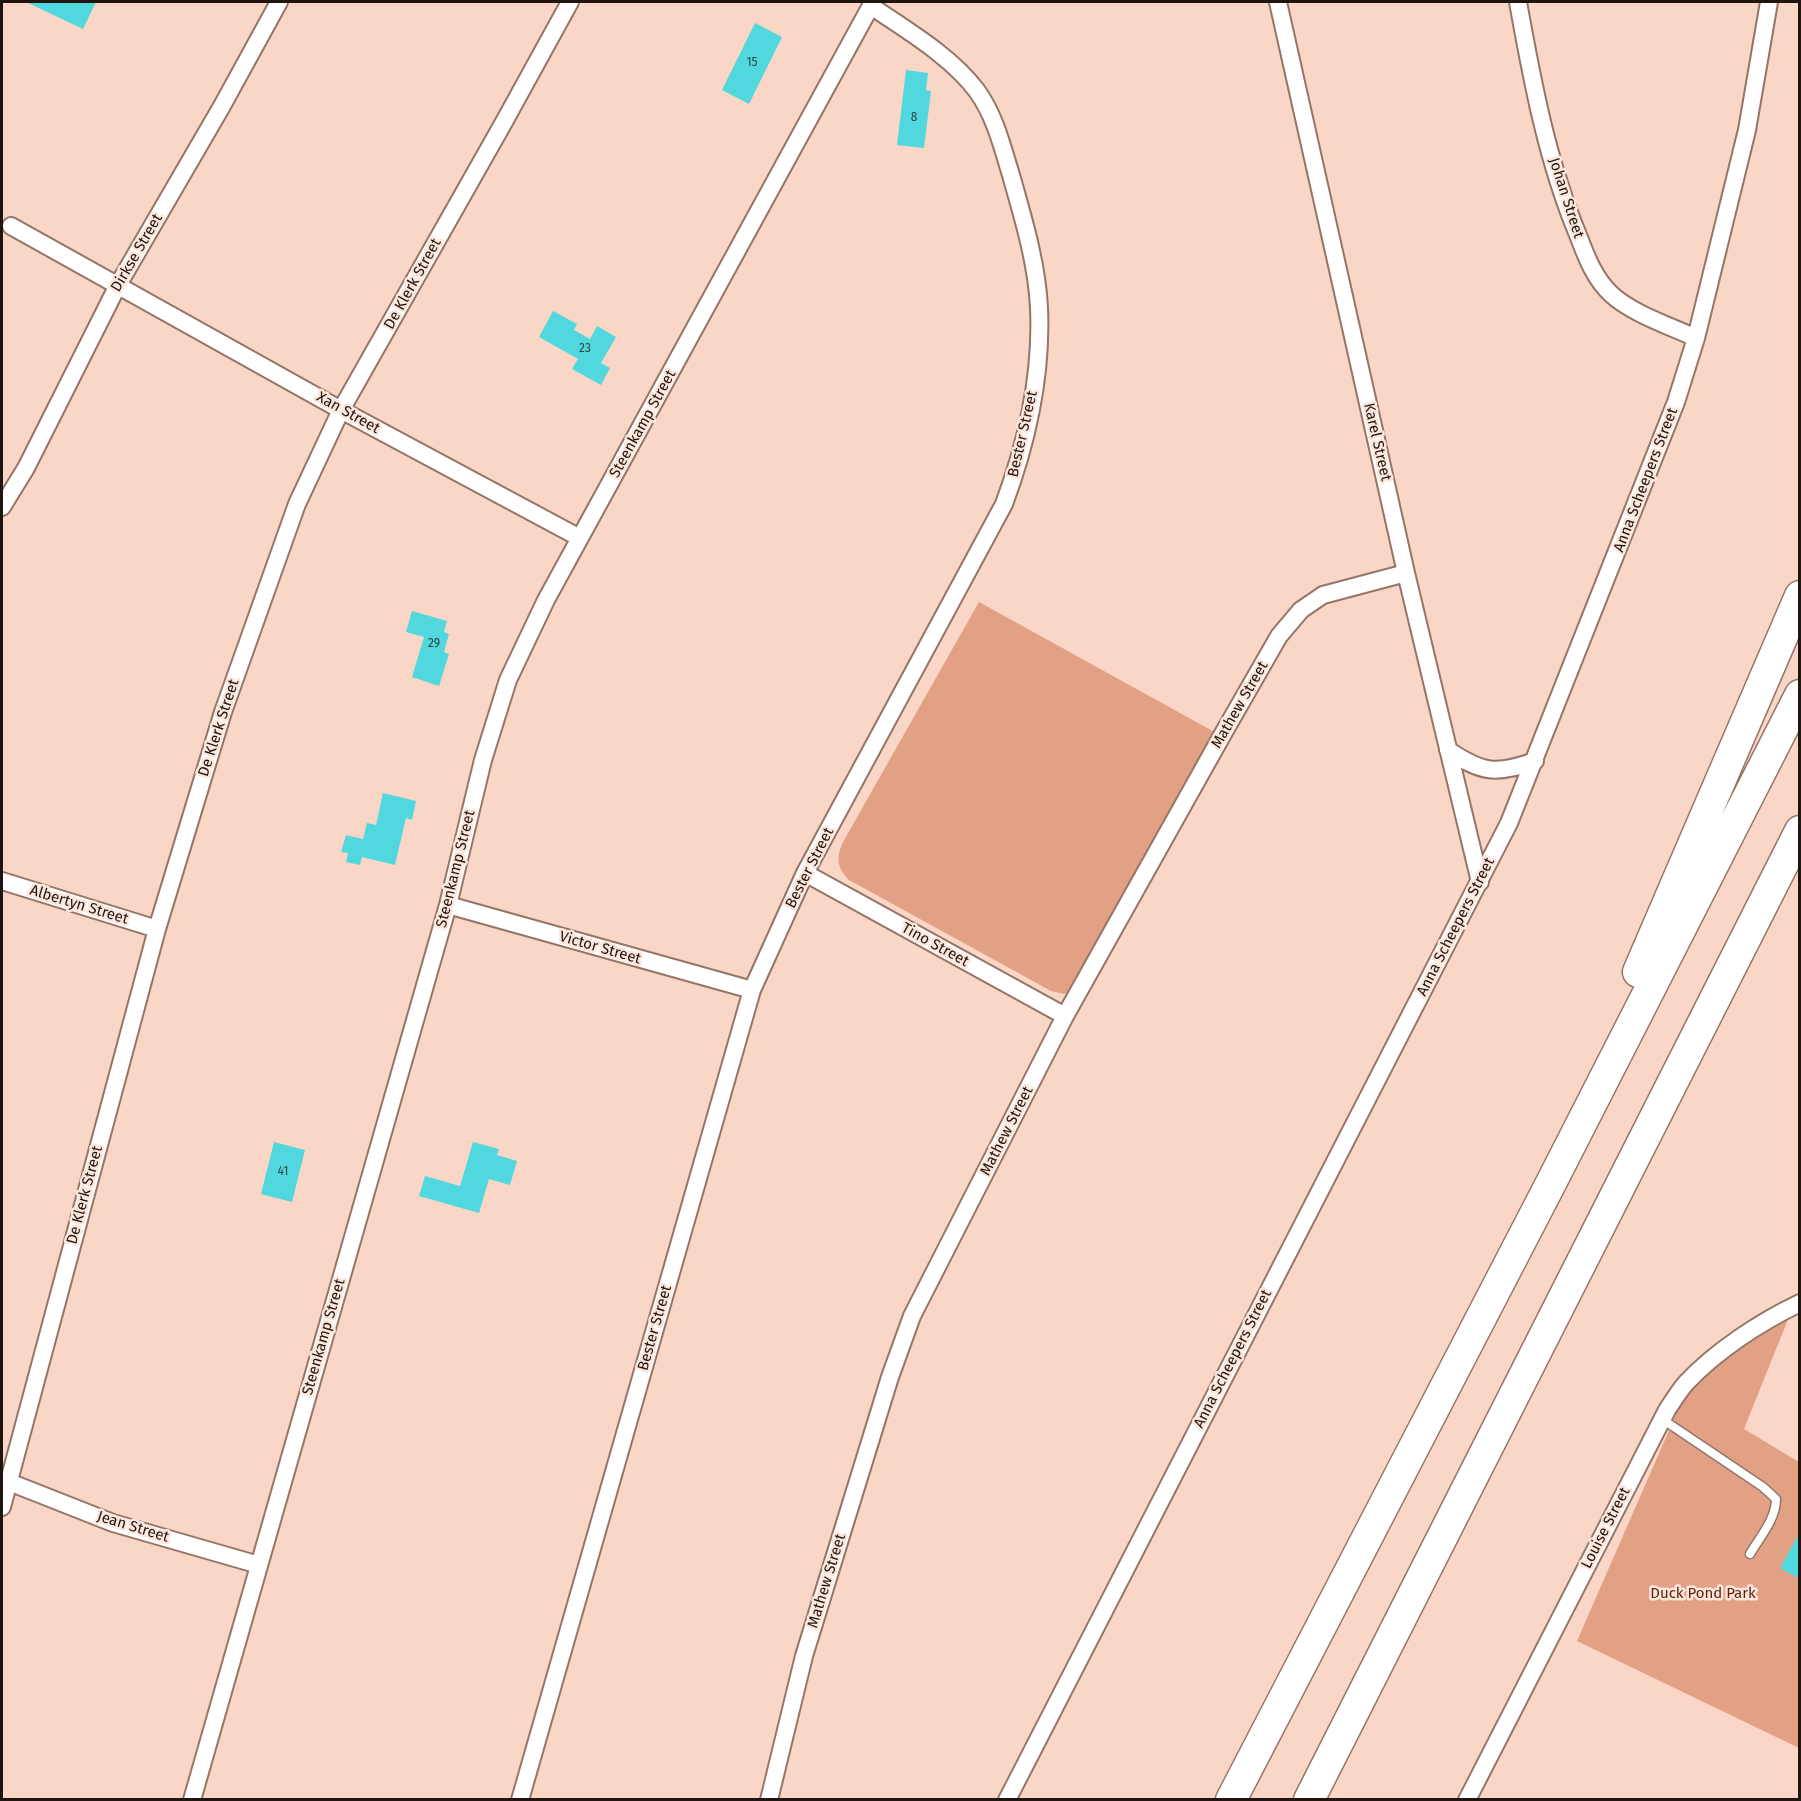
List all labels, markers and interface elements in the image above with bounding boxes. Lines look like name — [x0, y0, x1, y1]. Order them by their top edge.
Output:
house number: 15 — [746, 56, 758, 70]
house number: 8 — [911, 111, 917, 125]
street label: Johan Street — [1545, 155, 1587, 241]
street label: Dirkse Street — [107, 211, 167, 295]
street label: De Klerk Street — [381, 235, 445, 333]
house number: 23 — [579, 342, 591, 356]
street label: Steenkamp Street — [606, 367, 680, 481]
street label: Xan Street — [313, 388, 383, 438]
street label: Bester Street — [1004, 389, 1042, 479]
street label: Karel Street — [1359, 401, 1395, 483]
street label: Anna Scheepers Street — [1610, 405, 1682, 555]
house number: 29 — [428, 637, 440, 651]
street label: Mathew Street — [1208, 658, 1272, 752]
street label: De Klerk Street — [195, 677, 243, 779]
street label: Steenkamp Street — [433, 808, 479, 930]
street label: Bester Street — [782, 825, 838, 911]
street label: Anna Scheepers Street — [1413, 855, 1499, 999]
street label: Albertyn Street — [28, 881, 130, 929]
street label: Tino Street — [898, 919, 972, 971]
street label: Victor Street — [557, 928, 643, 968]
street label: Mathew Street — [977, 1083, 1037, 1179]
street label: De Klerk Street — [63, 1144, 107, 1246]
house number: 41 — [278, 1165, 288, 1179]
street label: Steenkamp Street — [299, 1277, 349, 1397]
street label: Bester Street — [634, 1283, 676, 1373]
street label: Anna Scheepers Street — [1190, 1287, 1276, 1431]
street label: Louise Street — [1578, 1484, 1634, 1572]
street label: Jean Street — [95, 1508, 171, 1546]
street label: Mathew Street — [804, 1532, 850, 1630]
park label: Duck Pond Park — [1650, 1585, 1756, 1603]

